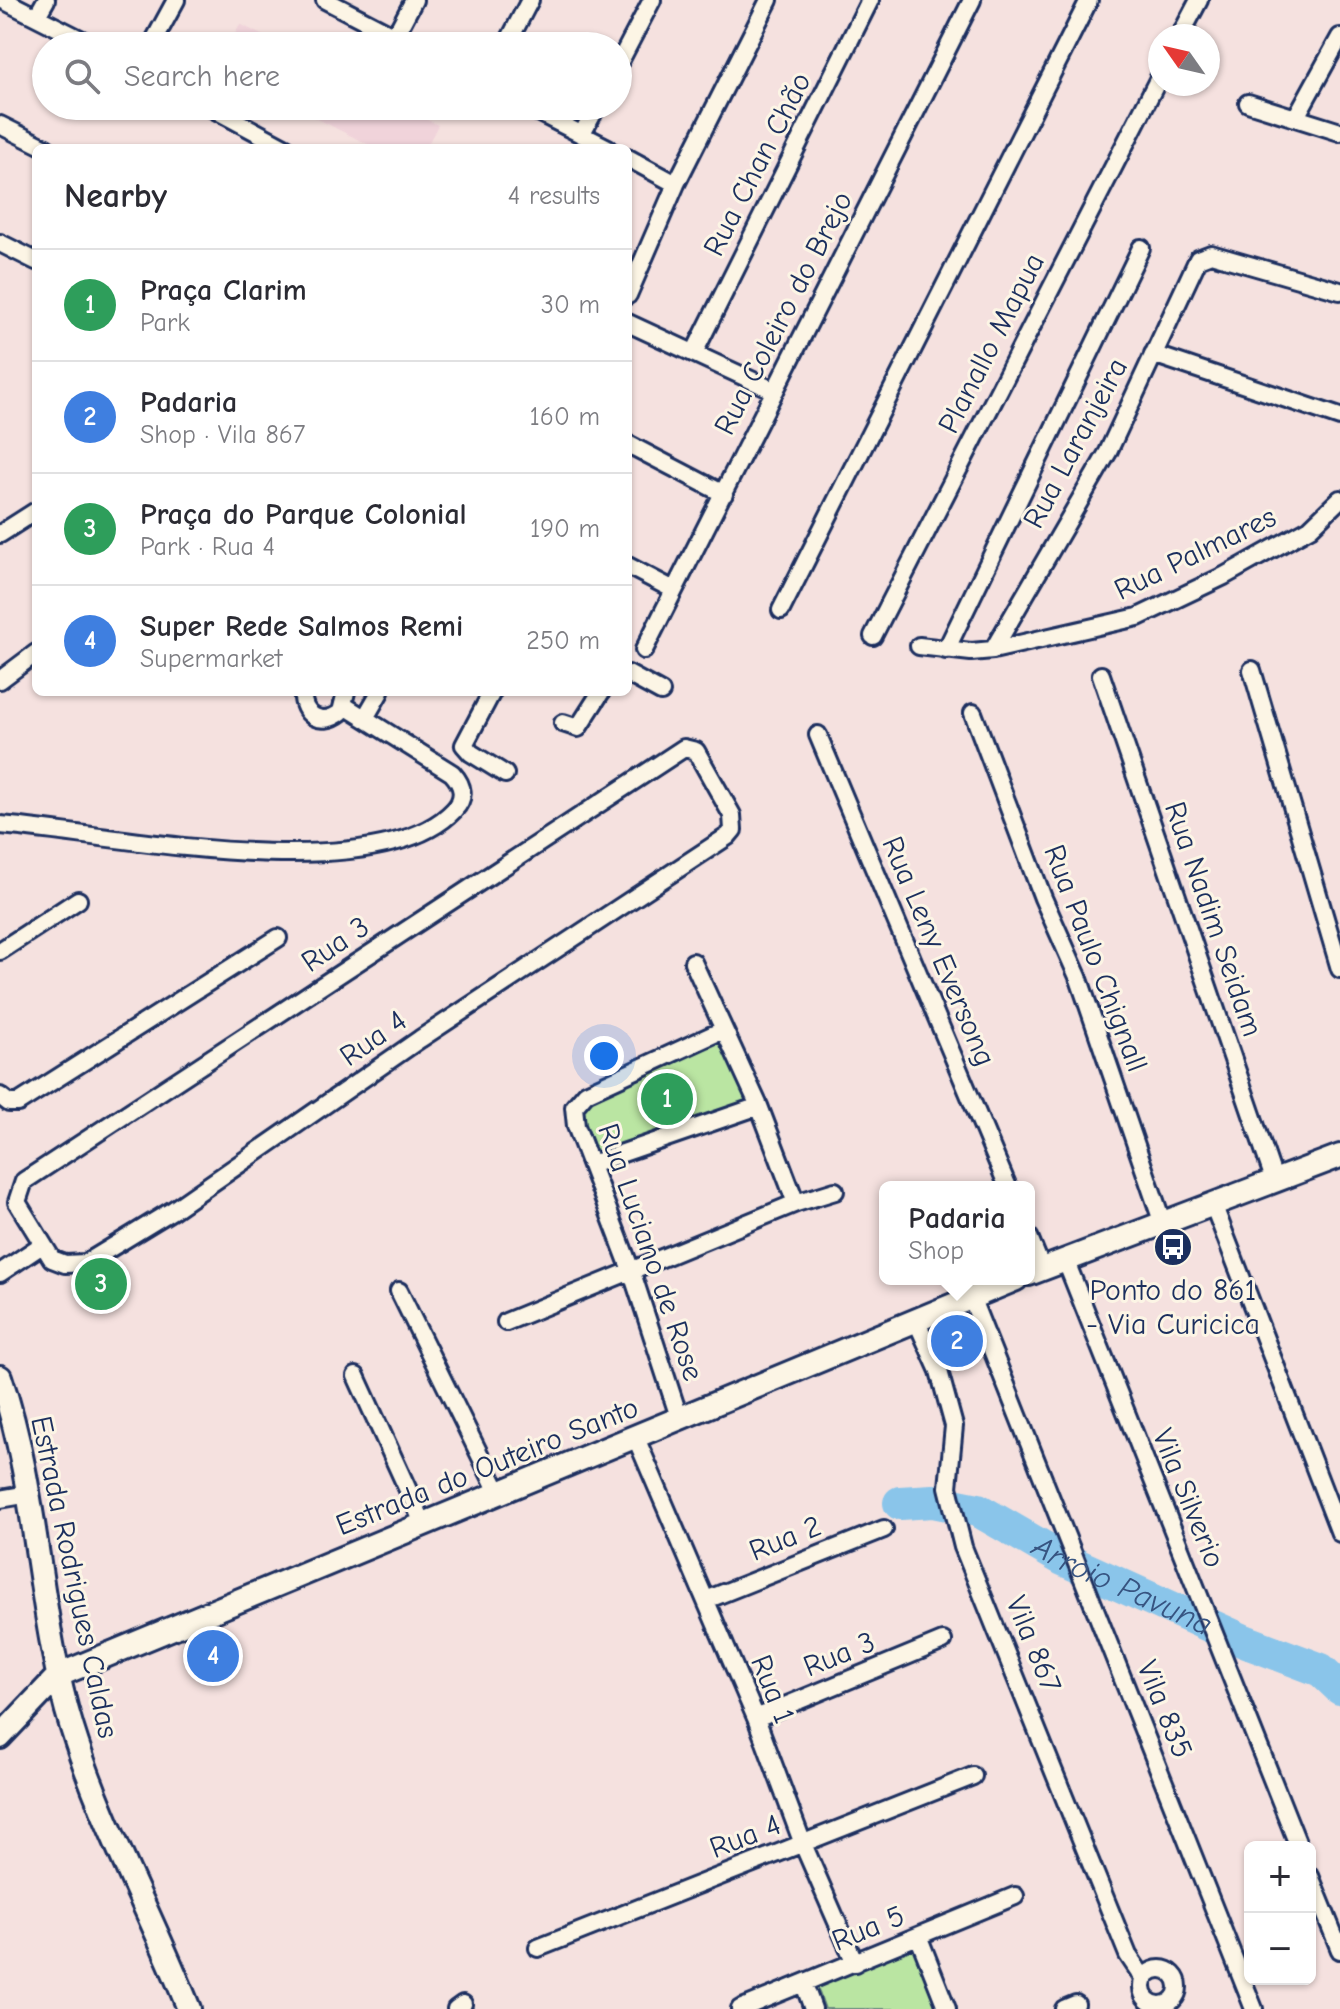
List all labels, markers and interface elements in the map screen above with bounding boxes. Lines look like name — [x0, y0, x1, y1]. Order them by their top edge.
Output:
north arrow — [1148, 24, 1220, 96]
search box — [32, 32, 632, 120]
icon: search — [60, 54, 104, 98]
text: Search here — [124, 59, 280, 94]
street label: Rua Chan Chão — [696, 67, 819, 262]
text: Nearby — [64, 176, 167, 216]
text: 4 results — [508, 181, 600, 211]
street label: Rua Coleiro do Brejo — [707, 186, 860, 441]
street label: Planallo Mapua — [931, 247, 1052, 439]
text: Praça Clarim — [140, 273, 307, 308]
text: 1 — [85, 290, 95, 320]
text: 30 m — [541, 290, 600, 320]
text: Park — [140, 308, 190, 338]
street label: Rua Laranjeira — [1016, 352, 1135, 534]
text: Padaria — [140, 385, 237, 420]
text: 2 — [84, 402, 96, 432]
text: 160 m — [530, 402, 600, 432]
text: Shop · Vila 867 — [140, 420, 305, 450]
text: Praça do Parque Colonial — [140, 497, 467, 532]
street label: Rua Palmares — [1109, 499, 1282, 608]
text: 3 — [84, 514, 96, 544]
text: 190 m — [530, 514, 600, 544]
text: Park · Rua 4 — [140, 532, 275, 562]
text: Super Rede Salmos Remi — [140, 609, 463, 644]
text: 4 — [84, 626, 96, 656]
text: 250 m — [526, 626, 600, 656]
text: Supermarket — [140, 644, 283, 674]
street label: Rua Nadim Seidam — [1157, 797, 1270, 1041]
street label: Rua Leny Eversong — [874, 831, 1003, 1071]
street label: Rua Paulo Chignall — [1036, 840, 1155, 1076]
street label: Rua 3 — [295, 909, 376, 980]
street label: Rua 4 — [333, 1003, 413, 1074]
your location — [584, 1036, 624, 1076]
pin: 1 — [641, 1069, 693, 1129]
street label: Rua Luciano de Rose — [590, 1119, 711, 1385]
popup — [879, 1181, 1035, 1285]
text: Padaria — [908, 1201, 1006, 1236]
bus stop icon: Ponto do 861 - Via Curicica — [1152, 1226, 1194, 1268]
text: Shop — [908, 1236, 964, 1266]
pin: 3 — [75, 1254, 127, 1314]
place label: Ponto do 861 - Via Curicica — [1086, 1273, 1260, 1342]
pin: 2 — [931, 1311, 983, 1371]
street label: Estrada do Outeiro Santo — [331, 1390, 643, 1543]
street label: Estrada Rodrigues Caldas — [23, 1413, 126, 1741]
street label: Vila Silverio — [1145, 1424, 1232, 1573]
street label: Rua 2 — [744, 1508, 826, 1569]
water label: Arroio Pavuna — [1025, 1527, 1218, 1643]
street label: Vila 867 — [998, 1591, 1069, 1698]
street label: Rua 3 — [798, 1624, 880, 1685]
pin: 4 — [187, 1626, 239, 1686]
street label: Rua 1 — [743, 1650, 802, 1728]
street label: Vila 835 — [1129, 1655, 1200, 1763]
street label: Rua 4 — [705, 1807, 786, 1866]
map controls — [1244, 1841, 1316, 1985]
button: + — [1244, 1841, 1316, 1913]
street label: Rua 5 — [827, 1898, 910, 1959]
button: − — [1244, 1913, 1316, 1985]

